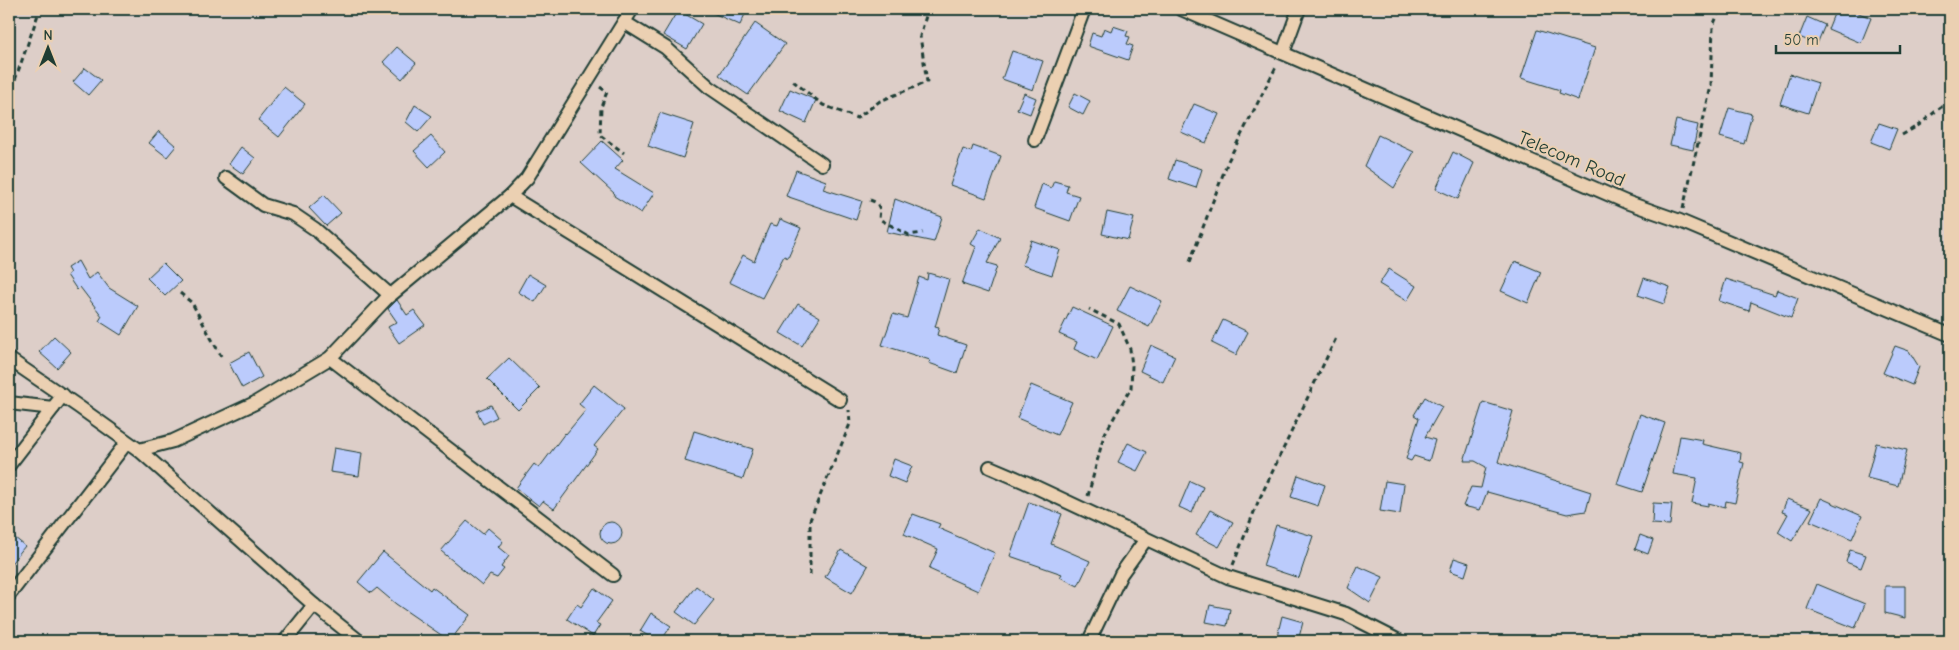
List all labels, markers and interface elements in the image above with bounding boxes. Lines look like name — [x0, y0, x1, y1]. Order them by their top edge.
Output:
north arrow — [22, 22, 72, 72]
scale bar — [1776, 22, 1900, 54]
text: N — [43, 27, 53, 44]
text: 50 m — [1784, 31, 1819, 49]
street label: Telecom Road — [1515, 127, 1628, 191]

